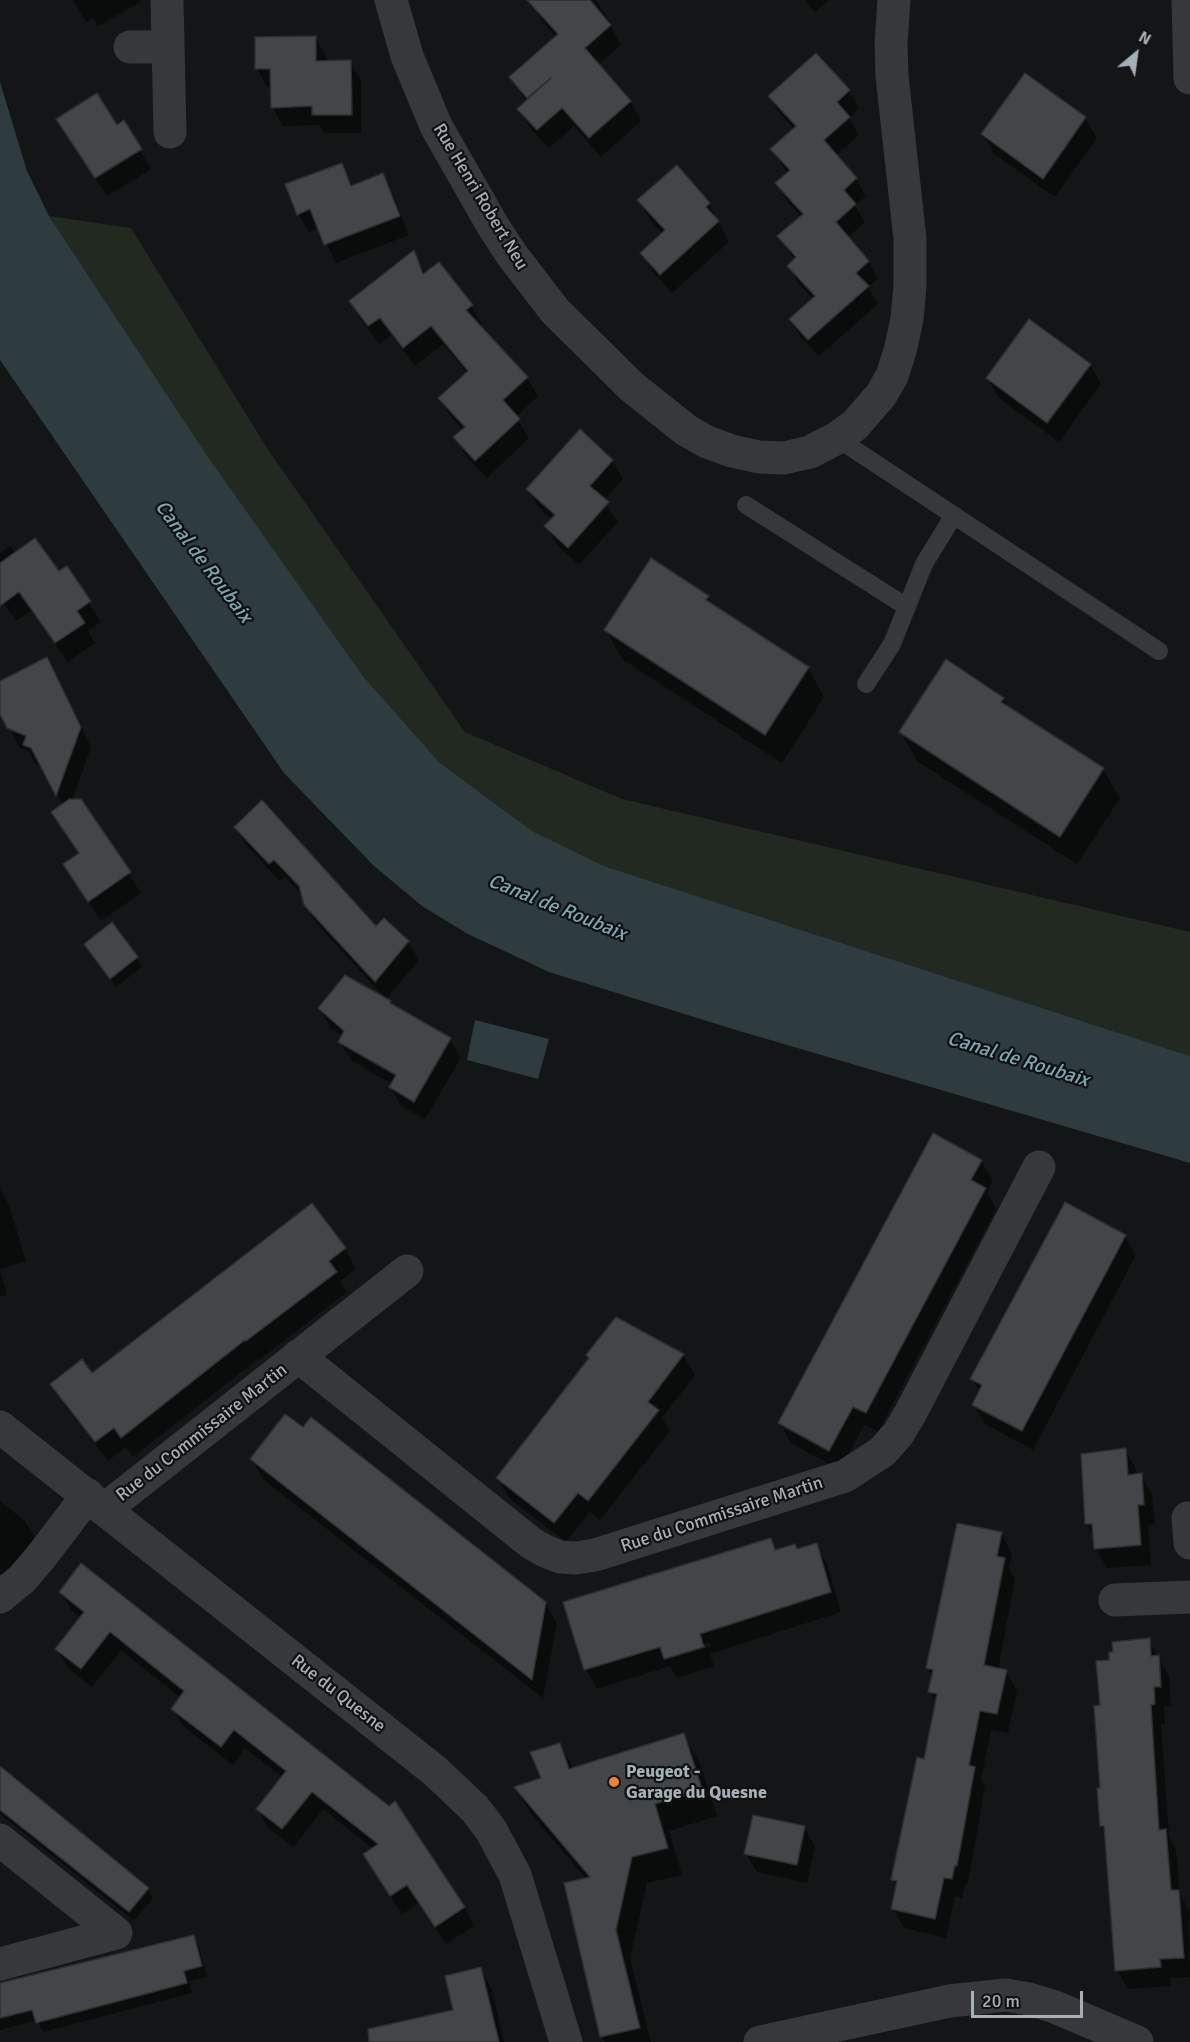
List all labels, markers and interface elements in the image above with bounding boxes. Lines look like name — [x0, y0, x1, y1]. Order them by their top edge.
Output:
north arrow — [1106, 24, 1166, 84]
text: N — [1135, 27, 1154, 50]
street label: Rue Henri Robert Neu — [428, 120, 532, 274]
water label: Canal de Roubaix — [149, 496, 257, 628]
water label: Canal de Roubaix — [484, 869, 630, 947]
water label: Canal de Roubaix — [944, 1027, 1092, 1093]
street label: Rue du Commissaire Martin — [112, 1360, 292, 1506]
street label: Rue du Commissaire Martin — [618, 1472, 826, 1558]
street label: Rue du Quesne — [287, 1650, 389, 1738]
place label: Peugeot - Garage du Quesne — [626, 1761, 767, 1804]
marker: Peugeot - Garage du Quesne — [607, 1775, 621, 1789]
scale bar — [974, 1979, 1086, 2017]
text: 20 m — [982, 1990, 1020, 2012]

